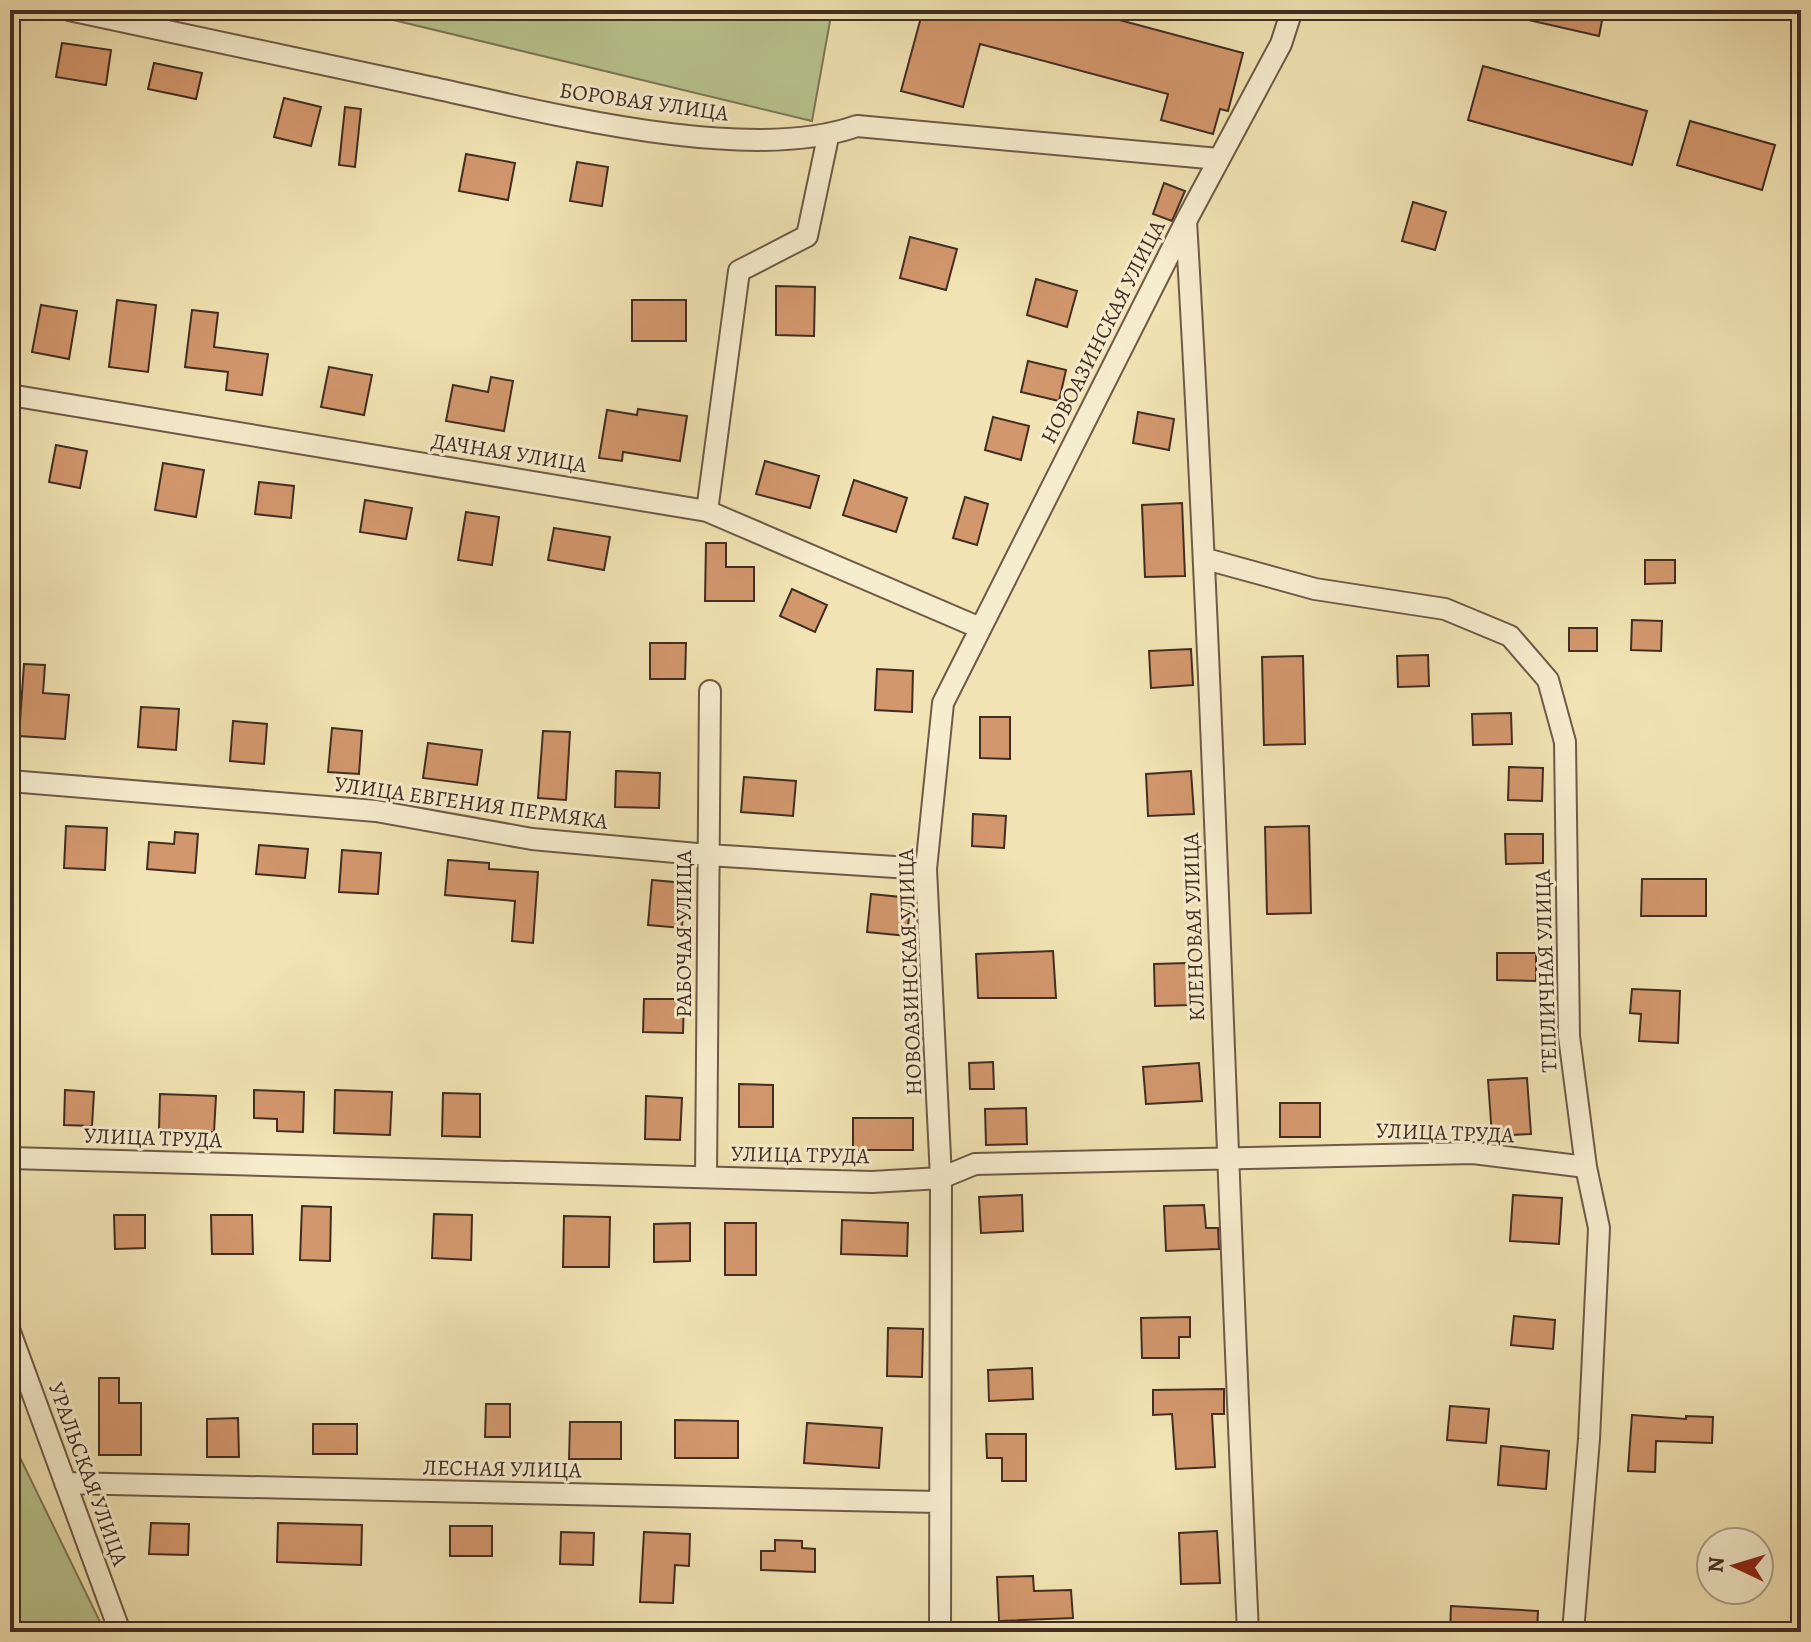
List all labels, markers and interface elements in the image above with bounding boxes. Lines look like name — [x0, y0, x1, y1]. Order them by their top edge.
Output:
street label: БОРОВАЯ УЛИЦА — [557, 75, 732, 129]
street label: НОВОАЗИНСКАЯ УЛИЦА — [1034, 214, 1173, 449]
street label: ДАЧНАЯ УЛИЦА — [429, 426, 590, 480]
street label: УЛИЦА ЕВГЕНИЯ ПЕРМЯКА — [332, 769, 611, 837]
street label: КЛЕНОВАЯ УЛИЦА — [1176, 831, 1212, 1022]
street label: НОВОАЗИНСКАЯ УЛИЦА — [891, 847, 929, 1096]
street label: РАБОЧАЯ УЛИЦА — [669, 849, 699, 1018]
street label: ТЕПЛИЧНАЯ УЛИЦА — [1527, 868, 1565, 1073]
street label: УЛИЦА ТРУДА — [1375, 1116, 1516, 1150]
street label: УЛИЦА ТРУДА — [83, 1121, 224, 1155]
street label: УЛИЦА ТРУДА — [731, 1139, 871, 1171]
street label: УРАЛЬСКАЯ УЛИЦА — [41, 1378, 136, 1571]
street label: ЛЕСНАЯ УЛИЦА — [422, 1453, 583, 1485]
north arrow — [1695, 1526, 1775, 1606]
text: N — [1701, 1556, 1732, 1574]

